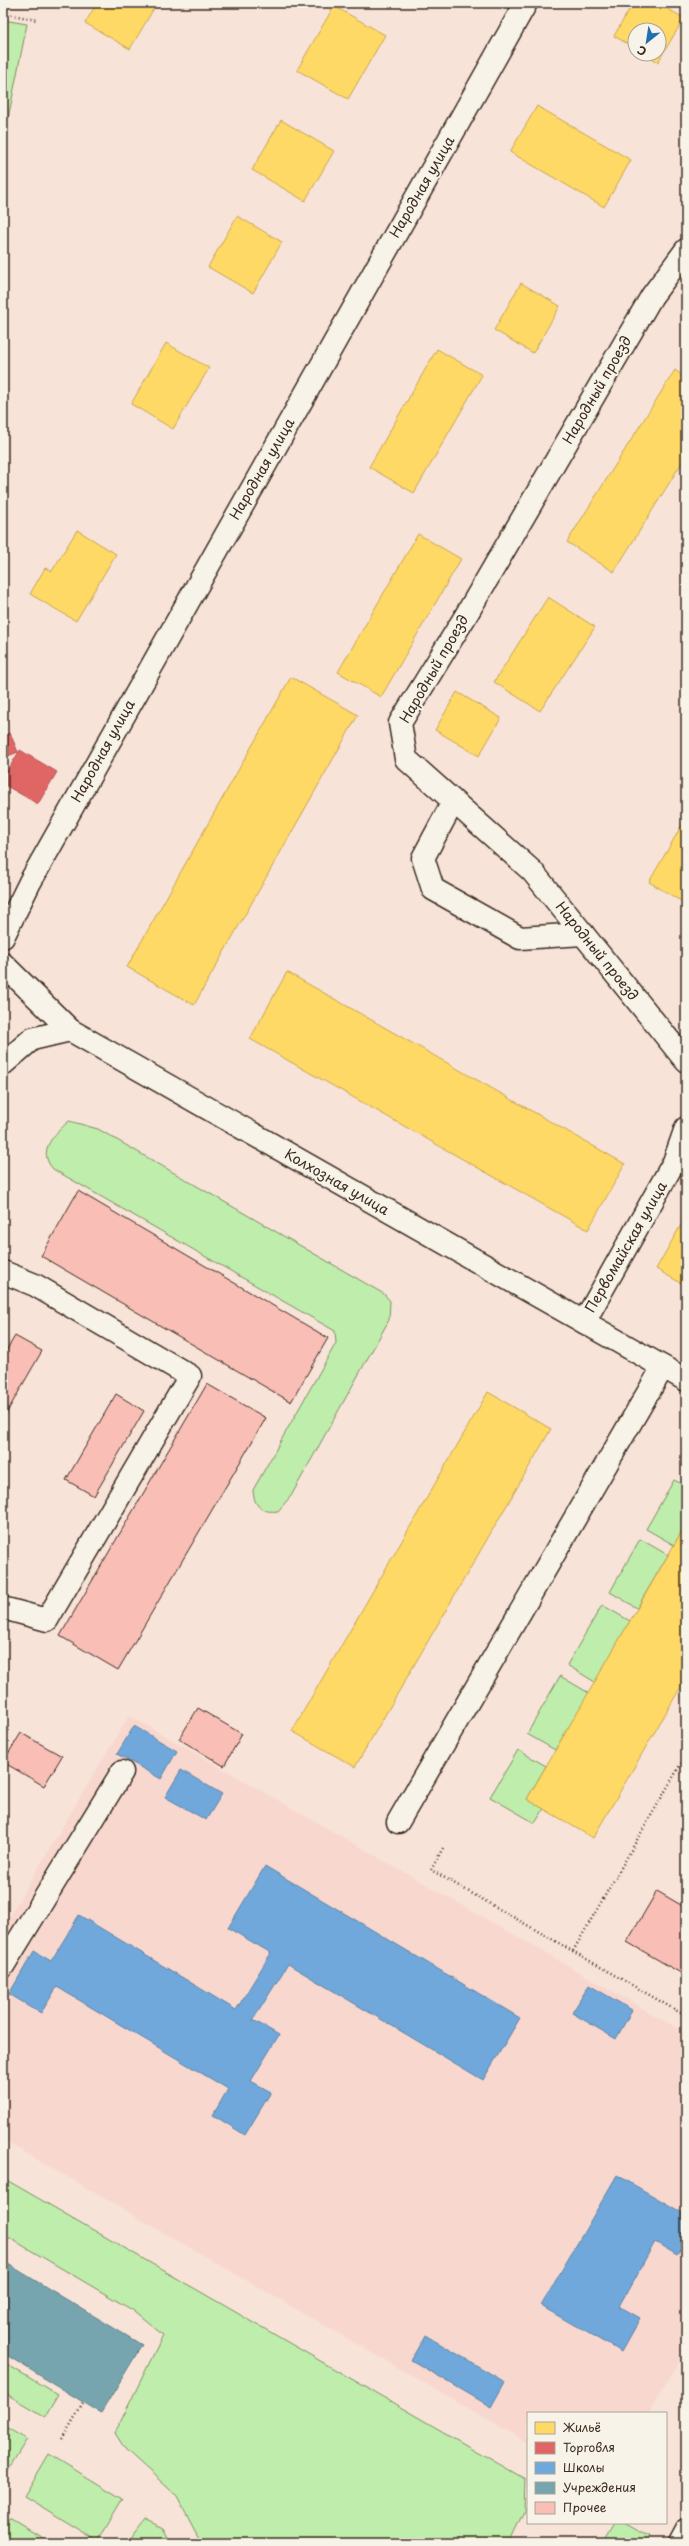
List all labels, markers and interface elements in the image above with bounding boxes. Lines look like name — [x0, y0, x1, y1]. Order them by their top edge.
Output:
north arrow — [627, 22, 667, 62]
text: С — [634, 42, 650, 61]
street label: Народная улица — [384, 132, 459, 242]
street label: Народный проезд — [557, 332, 636, 448]
street label: Народная улица — [224, 414, 299, 524]
street label: Народный проезд — [394, 611, 473, 727]
street label: Народная улица — [66, 695, 140, 806]
street label: Народный проезд — [551, 897, 644, 1005]
street label: Колхозная улица — [281, 1143, 394, 1220]
street label: Первомайская улица — [579, 1177, 672, 1316]
legend — [527, 2412, 667, 2524]
text: Жильё — [562, 2418, 601, 2436]
text: Торговля — [563, 2438, 615, 2456]
text: Школы — [563, 2458, 605, 2476]
text: Учреждения — [563, 2478, 636, 2496]
text: Прочее — [563, 2498, 607, 2516]

